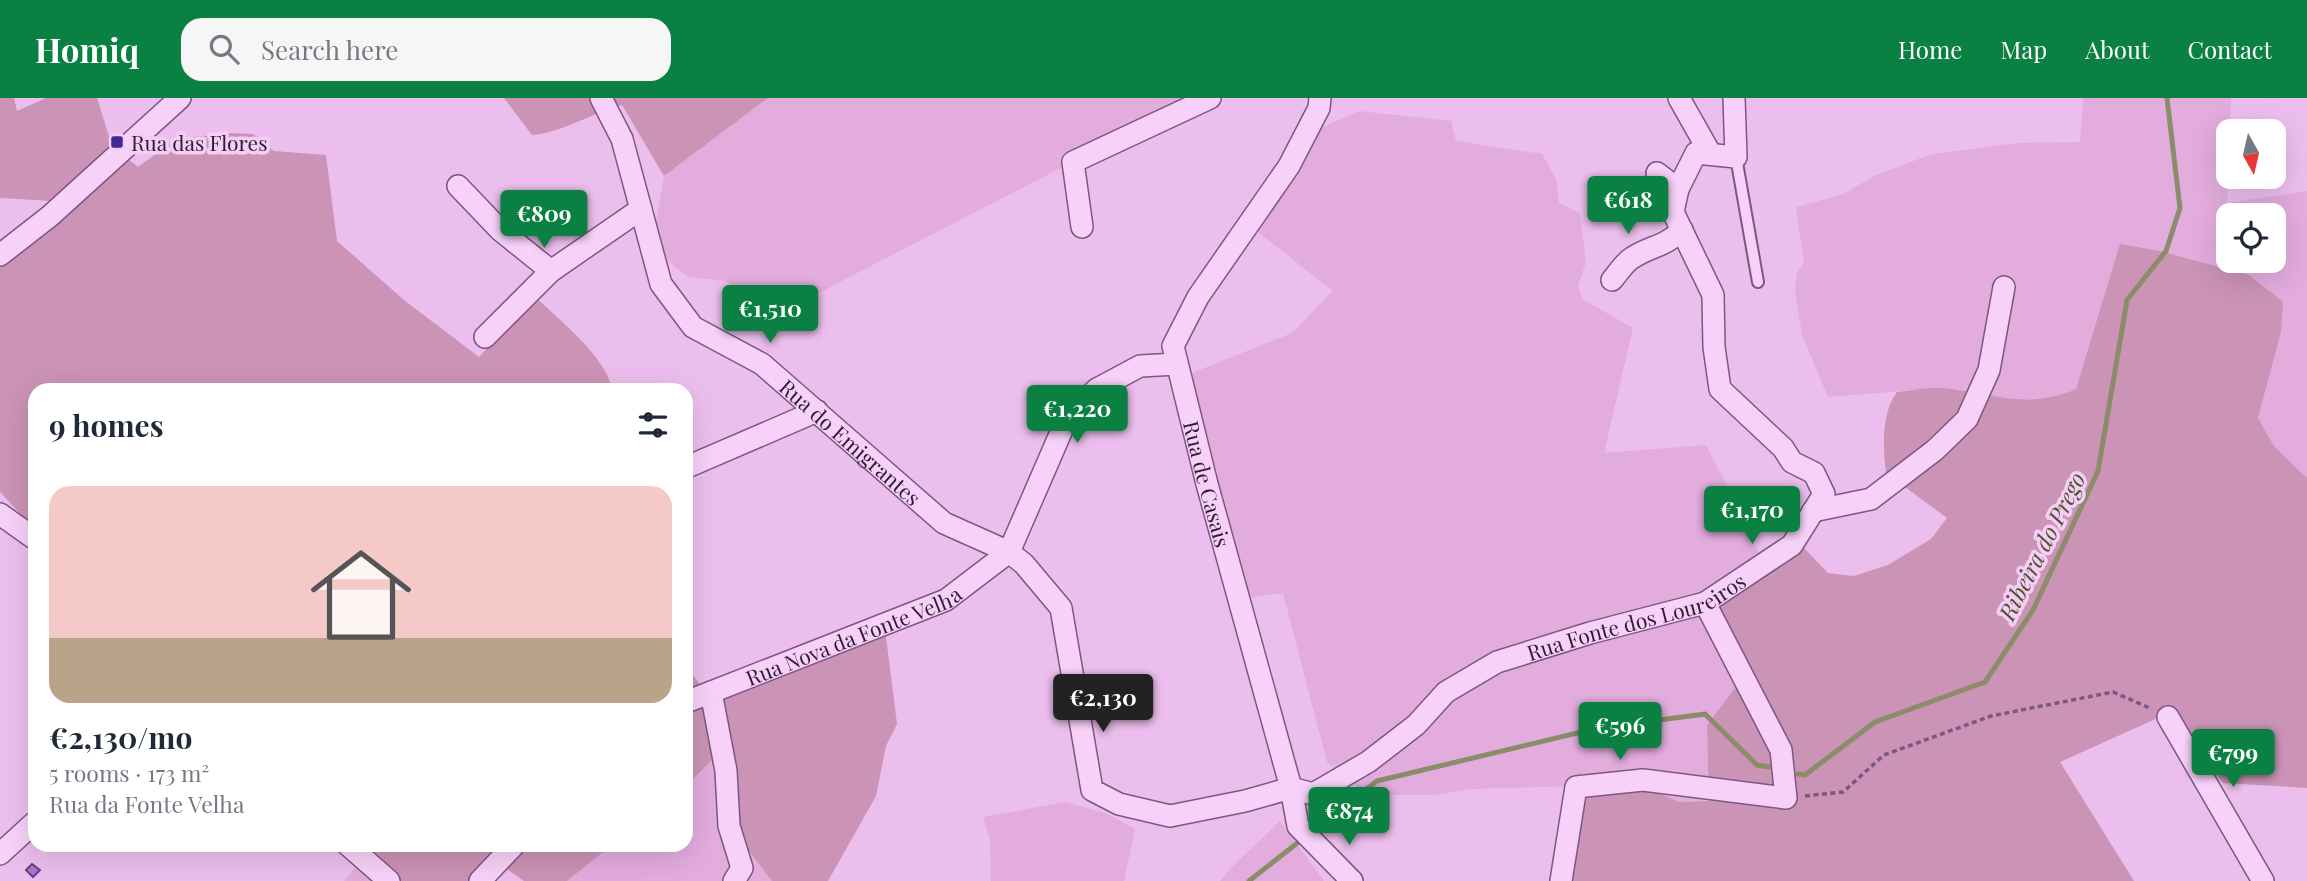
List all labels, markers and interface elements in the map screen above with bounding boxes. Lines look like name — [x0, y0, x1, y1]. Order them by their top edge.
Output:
search box — [181, 18, 671, 81]
text: Homiq — [35, 27, 139, 71]
icon: search — [205, 30, 243, 68]
text: Search here — [261, 32, 398, 67]
text: Home — [1898, 33, 1962, 65]
text: Map — [2000, 33, 2047, 65]
text: About — [2085, 33, 2149, 65]
text: Contact — [2187, 33, 2272, 65]
north arrow — [2216, 119, 2286, 189]
map controls — [2216, 119, 2286, 273]
place label: Rua das Flores — [131, 128, 268, 156]
marker: Rua das Flores — [109, 134, 125, 150]
pin: €618 — [1587, 176, 1669, 236]
text: €618 — [1603, 183, 1653, 214]
pin: €809 — [503, 190, 585, 250]
text: €809 — [516, 197, 572, 228]
button: locate — [2216, 203, 2286, 273]
pin: €1,510 — [713, 286, 827, 345]
text: €1,510 — [738, 292, 802, 323]
street label: Rua do Emigrantes — [774, 372, 927, 511]
pin: €1,220 — [1020, 386, 1134, 445]
text: €1,220 — [1043, 392, 1111, 423]
text: 9 homes — [49, 405, 164, 445]
icon: filters — [634, 406, 672, 444]
street label: Rua de Casais — [1178, 418, 1238, 550]
water label: Ribeira do Prego — [1990, 467, 2092, 626]
pin: €1,170 — [1695, 486, 1809, 546]
text: €1,170 — [1720, 493, 1784, 524]
icon: home — [298, 532, 424, 658]
street label: Rua Fonte dos Loureiros — [1523, 566, 1751, 666]
street label: Rua Nova da Fonte Velha — [741, 579, 967, 691]
pin: €2,130 — [1046, 674, 1160, 734]
text: €2,130 — [1069, 681, 1137, 712]
pin: €596 — [1579, 702, 1661, 762]
text: €596 — [1595, 709, 1645, 740]
text: €2,130/mo — [49, 717, 192, 757]
pin: €799 — [2192, 730, 2274, 789]
text: €799 — [2208, 736, 2258, 767]
text: 5 rooms · 173 m² — [49, 757, 209, 788]
text: Rua da Fonte Velha — [49, 788, 244, 819]
pin: €874 — [1308, 788, 1390, 847]
text: €874 — [1325, 794, 1374, 825]

